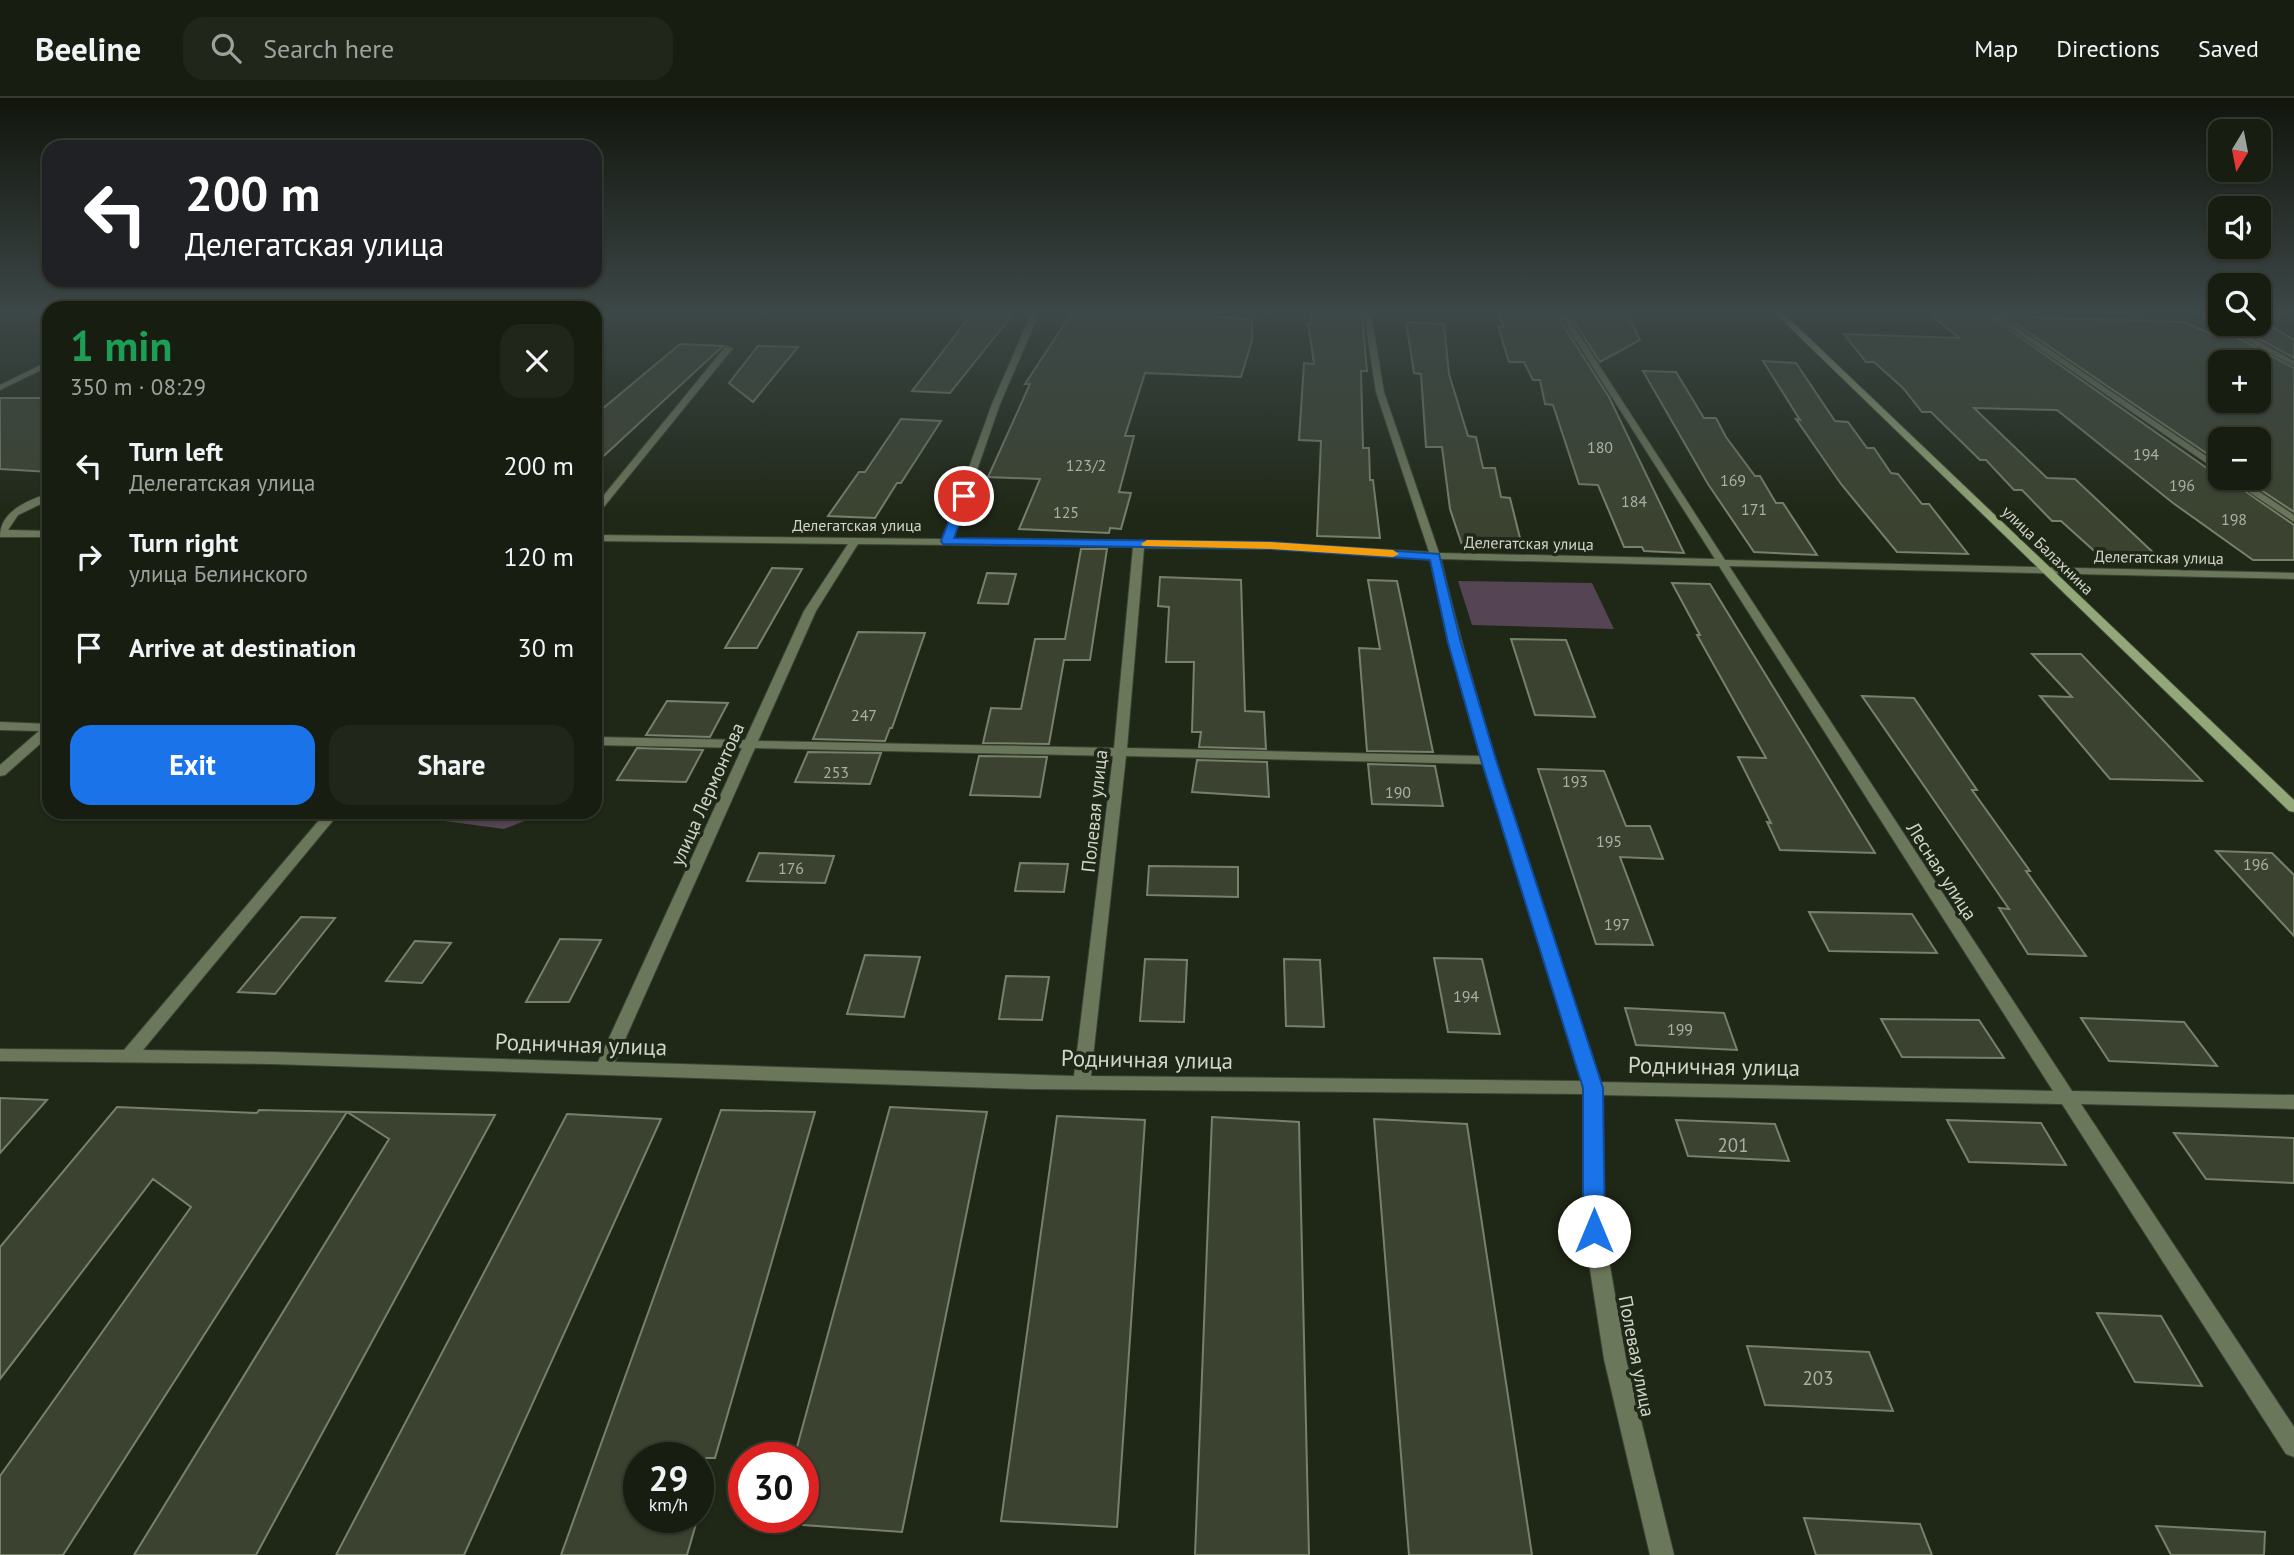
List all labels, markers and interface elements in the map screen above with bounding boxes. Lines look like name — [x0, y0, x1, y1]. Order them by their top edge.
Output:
search box — [183, 17, 673, 80]
text: Beeline — [35, 27, 141, 70]
icon: search — [207, 29, 245, 67]
text: Search here — [263, 32, 394, 65]
text: Map — [1974, 33, 2018, 64]
text: Directions — [2056, 33, 2160, 64]
text: Saved — [2198, 33, 2259, 64]
north arrow — [2208, 119, 2272, 182]
map controls — [2208, 119, 2271, 490]
text: 200 m — [185, 161, 320, 225]
icon: left — [70, 168, 161, 259]
button: sound — [2208, 196, 2271, 259]
text: Делегатская улица — [185, 223, 444, 265]
button: search — [2208, 273, 2271, 336]
text: 1 min — [70, 318, 172, 373]
button: close — [500, 324, 574, 398]
button: + — [2208, 350, 2271, 413]
text: 350 m · 08:29 — [70, 372, 206, 401]
button: − — [2208, 427, 2271, 490]
text: Turn left — [129, 435, 223, 468]
house number: 180 — [1587, 437, 1613, 457]
house number: 194 — [2133, 444, 2159, 464]
icon: left — [70, 447, 108, 485]
text: 200 m — [503, 449, 574, 482]
house number: 123/2 — [1066, 455, 1106, 475]
pin — [934, 466, 994, 526]
text: Делегатская улица — [129, 468, 315, 497]
house number: 169 — [1720, 470, 1746, 490]
house number: 196 — [2169, 475, 2195, 495]
icon: arrive — [945, 477, 983, 515]
house number: 184 — [1621, 491, 1647, 511]
house number: 171 — [1741, 499, 1767, 519]
street label: улица Балахнина — [1998, 501, 2098, 599]
house number: 125 — [1053, 502, 1079, 522]
house number: 198 — [2221, 509, 2247, 529]
street label: Делегатская улица — [792, 515, 922, 535]
text: Turn right — [129, 526, 238, 559]
street label: Делегатская улица — [1464, 532, 1594, 554]
icon: right — [70, 538, 108, 576]
text: 120 m — [503, 540, 574, 573]
street label: Делегатская улица — [2094, 546, 2224, 568]
text: улица Белинского — [129, 559, 308, 588]
icon: arrive — [70, 629, 108, 667]
text: Arrive at destination — [129, 631, 356, 664]
text: 30 m — [518, 631, 574, 664]
house number: 247 — [851, 705, 877, 725]
street label: улица Лермонтова — [665, 719, 749, 869]
button: Exit — [70, 725, 315, 805]
button: Share — [329, 725, 574, 805]
street label: Полевая улица — [1076, 748, 1112, 874]
house number: 253 — [823, 762, 849, 782]
house number: 193 — [1562, 771, 1588, 791]
house number: 190 — [1385, 782, 1411, 802]
street label: Лесная улица — [1901, 817, 1983, 925]
house number: 195 — [1596, 831, 1622, 851]
house number: 196 — [2243, 854, 2269, 874]
house number: 176 — [778, 858, 804, 878]
house number: 197 — [1604, 914, 1630, 934]
house number: 194 — [1453, 986, 1479, 1006]
house number: 199 — [1667, 1019, 1693, 1039]
street label: Родничная улица — [494, 1027, 668, 1061]
street label: Родничная улица — [1061, 1043, 1233, 1075]
street label: Родничная улица — [1628, 1050, 1800, 1082]
house number: 201 — [1717, 1133, 1749, 1157]
position arrow — [1557, 1194, 1631, 1268]
street label: Полевая улица — [1613, 1293, 1661, 1419]
house number: 203 — [1802, 1366, 1834, 1390]
speed limit sign: 30 — [728, 1442, 819, 1533]
text: 29 — [649, 1455, 688, 1501]
text: km/h — [649, 1493, 688, 1516]

